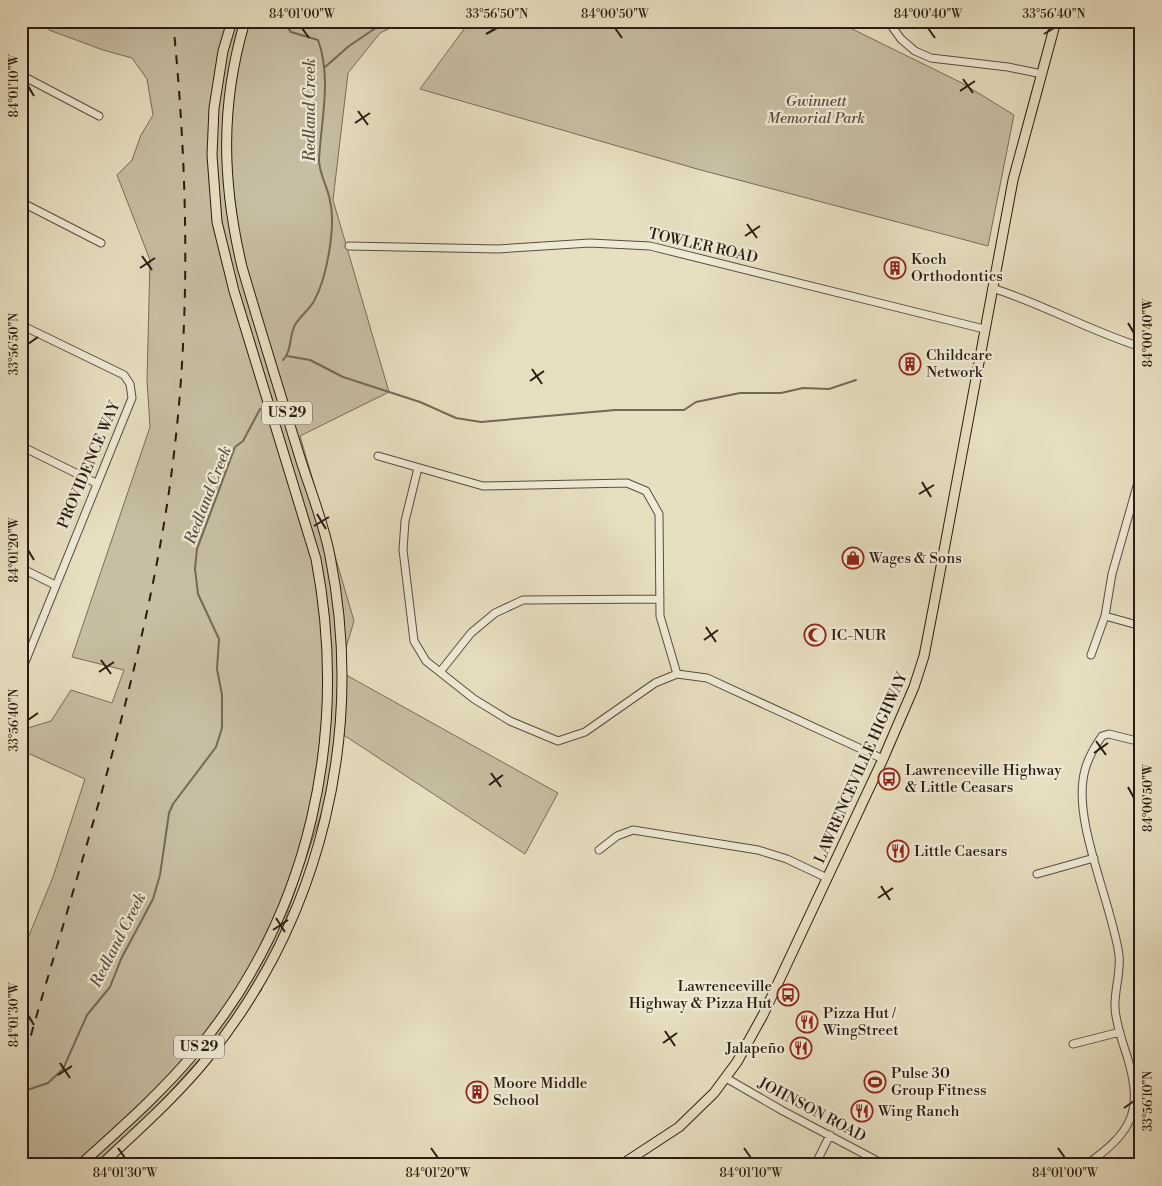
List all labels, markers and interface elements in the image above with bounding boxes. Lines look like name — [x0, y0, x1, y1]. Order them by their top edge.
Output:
text: 84°01'00"W — [269, 7, 336, 22]
text: 33°56'50"N — [466, 7, 528, 22]
text: 84°00'50"W — [581, 7, 650, 22]
text: 84°00'40"W — [894, 7, 963, 22]
text: 33°56'40"N — [1023, 7, 1086, 22]
text: 84°01'10"W — [7, 53, 22, 117]
water label: Redland Creek — [300, 58, 320, 163]
park label: Gwinnett Memorial Park — [767, 92, 865, 128]
street label: TOWLER ROAD — [646, 224, 760, 268]
place label: Koch Orthodontics — [911, 250, 1003, 286]
building icon: Koch Orthodontics — [883, 256, 907, 280]
text: 84°00'40"W — [1141, 298, 1156, 367]
text: 33°56'50"N — [7, 313, 22, 375]
place label: Childcare Network — [926, 346, 992, 382]
building icon: Childcare Network — [898, 352, 922, 376]
street label: PROVIDENCE WAY — [54, 397, 125, 531]
road number: US 29 — [262, 402, 312, 424]
water label: Redland Creek — [180, 443, 236, 548]
text: 84°01'20"W — [7, 516, 22, 582]
shop icon: Wages & Sons — [841, 546, 865, 570]
place label: Wages & Sons — [868, 549, 962, 568]
mosque icon: IC-NUR — [803, 623, 827, 647]
place label: IC-NUR — [831, 626, 887, 645]
street label: LAWRENCEVILLE HIGHWAY — [810, 669, 912, 866]
text: 33°56'40"N — [7, 688, 22, 751]
place label: Lawrenceville Highway & Little Ceasars — [905, 761, 1062, 797]
text: 84°00'50"W — [1141, 763, 1156, 832]
bus stop icon: Lawrenceville Highway & Little Ceasars — [877, 767, 901, 791]
restaurant icon: Little Caesars — [886, 839, 910, 863]
place label: Little Caesars — [914, 842, 1007, 861]
water label: Redland Creek — [85, 889, 150, 992]
place label: Lawrenceville Highway & Pizza Hut — [629, 977, 773, 1013]
text: 84°01'30"W — [7, 982, 22, 1047]
bus stop icon: Lawrenceville Highway & Pizza Hut — [776, 983, 800, 1007]
place label: Pizza Hut / WingStreet — [822, 1004, 899, 1040]
restaurant icon: Pizza Hut / WingStreet — [795, 1010, 819, 1034]
road number: US 29 — [174, 1036, 224, 1058]
restaurant icon: Jalapeño — [789, 1036, 813, 1060]
place label: Jalapeño — [724, 1039, 785, 1058]
place label: Pulse 30 Group Fitness — [891, 1064, 987, 1100]
sports icon: Pulse 30 Group Fitness — [863, 1070, 887, 1094]
text: 33°56'10"N — [1141, 1071, 1156, 1131]
street label: JOHNSON ROAD — [754, 1073, 869, 1146]
place label: Moore Middle School — [493, 1074, 587, 1110]
building icon: Moore Middle School — [465, 1080, 489, 1104]
restaurant icon: Wing Ranch — [850, 1099, 874, 1123]
place label: Wing Ranch — [877, 1102, 960, 1121]
text: 84°01'30"W — [93, 1166, 158, 1181]
text: 84°01'20"W — [406, 1166, 472, 1181]
text: 84°01'10"W — [720, 1166, 784, 1181]
text: 84°01'00"W — [1032, 1166, 1099, 1181]

